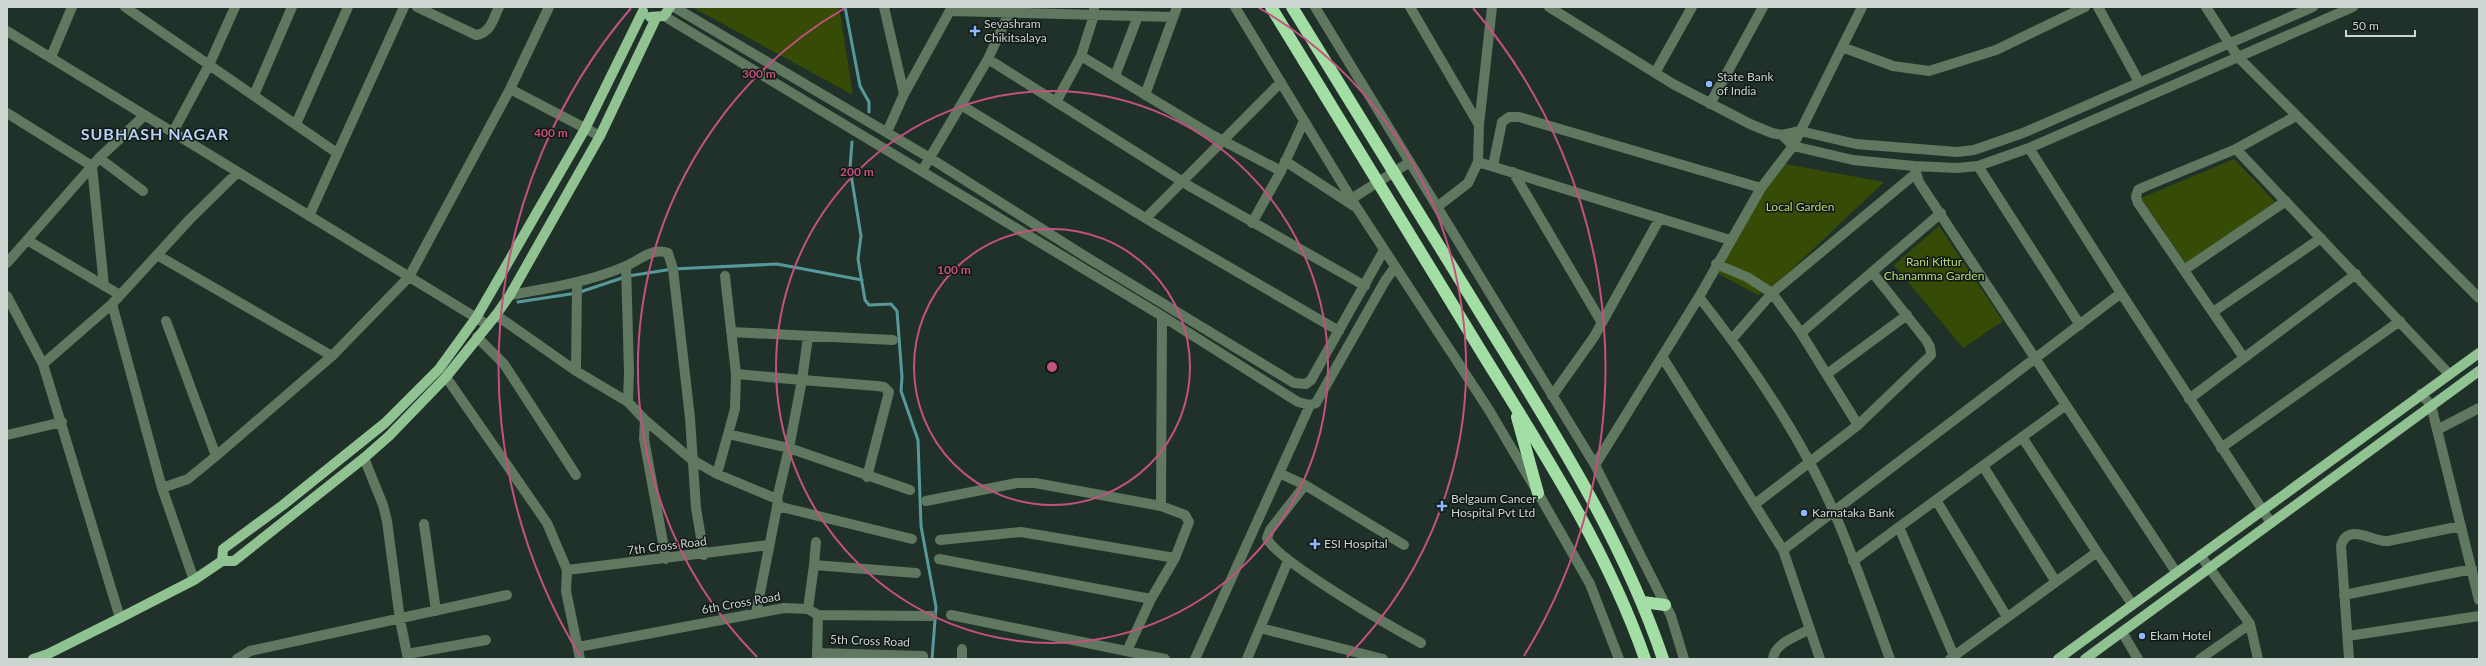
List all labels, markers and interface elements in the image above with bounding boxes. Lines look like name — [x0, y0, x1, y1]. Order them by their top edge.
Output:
scale bar — [2346, 12, 2415, 38]
place label: Sevashram Chikitsalaya — [984, 16, 1047, 45]
text: 50 m — [2352, 18, 2379, 33]
marker: Sevashram Chikitsalaya — [969, 25, 981, 37]
text: 300 m — [742, 66, 776, 81]
place label: State Bank of India — [1717, 69, 1774, 98]
marker: State Bank of India — [1704, 79, 1714, 89]
district label: SUBHASH NAGAR — [81, 124, 229, 143]
text: 400 m — [534, 125, 568, 140]
text: 200 m — [840, 164, 874, 179]
park label: Local Garden — [1766, 199, 1834, 214]
park label: Rani Kittur Chanamma Garden — [1884, 254, 1984, 283]
text: 100 m — [937, 262, 971, 277]
centre of rings — [1045, 360, 1059, 374]
place label: Belgaum Cancer Hospital Pvt Ltd — [1451, 491, 1537, 520]
marker: Belgaum Cancer Hospital Pvt Ltd — [1436, 500, 1448, 512]
place label: Karnataka Bank — [1812, 505, 1896, 520]
marker: Karnataka Bank — [1799, 508, 1809, 518]
street label: 7th Cross Road — [626, 533, 708, 558]
place label: ESI Hospital — [1324, 536, 1388, 551]
marker: ESI Hospital — [1309, 538, 1321, 550]
street label: 6th Cross Road — [700, 588, 782, 617]
place label: Ekam Hotel — [2150, 628, 2211, 643]
marker: Ekam Hotel — [2137, 631, 2147, 641]
street label: 5th Cross Road — [830, 632, 910, 649]

